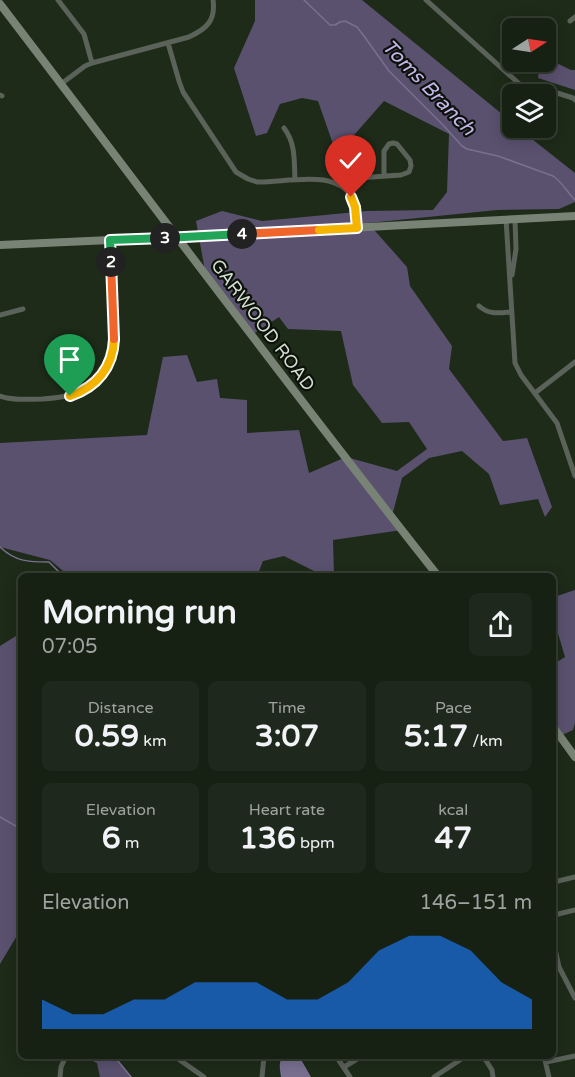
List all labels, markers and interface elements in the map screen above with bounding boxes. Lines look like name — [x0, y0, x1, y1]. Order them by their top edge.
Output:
north arrow — [502, 18, 556, 72]
map controls — [502, 18, 556, 138]
water label: Toms Branch — [377, 35, 480, 141]
button: layers — [502, 84, 556, 138]
pin — [325, 135, 376, 197]
icon: check — [334, 144, 367, 177]
pin: 4 — [227, 219, 257, 249]
pin: 3 — [150, 223, 180, 253]
text: 4 — [237, 224, 247, 244]
text: 3 — [160, 228, 170, 248]
pin: 2 — [96, 247, 126, 277]
text: 2 — [106, 252, 116, 272]
street label: GARWOOD ROAD — [206, 255, 320, 395]
pin — [44, 334, 95, 396]
icon: arrive — [53, 343, 86, 376]
text: Morning run — [42, 593, 237, 632]
button: share — [469, 593, 532, 656]
text: 07:05 — [42, 635, 97, 659]
text: Distance — [88, 698, 154, 718]
text: Time — [268, 698, 306, 718]
text: Pace — [435, 698, 472, 718]
text: 0.59 — [75, 718, 139, 755]
text: 3:07 — [255, 718, 319, 755]
text: 5:17 — [404, 718, 468, 755]
text: km — [139, 731, 167, 751]
text: /km — [468, 731, 503, 751]
text: Elevation — [86, 800, 156, 820]
text: Heart rate — [249, 800, 325, 820]
text: kcal — [438, 800, 468, 820]
text: 6 — [102, 820, 121, 857]
text: 136 — [239, 820, 296, 857]
text: 47 — [434, 820, 472, 857]
text: m — [121, 833, 140, 853]
text: bpm — [296, 833, 335, 853]
text: Elevation — [42, 891, 129, 915]
text: 146–151 m — [419, 891, 532, 915]

